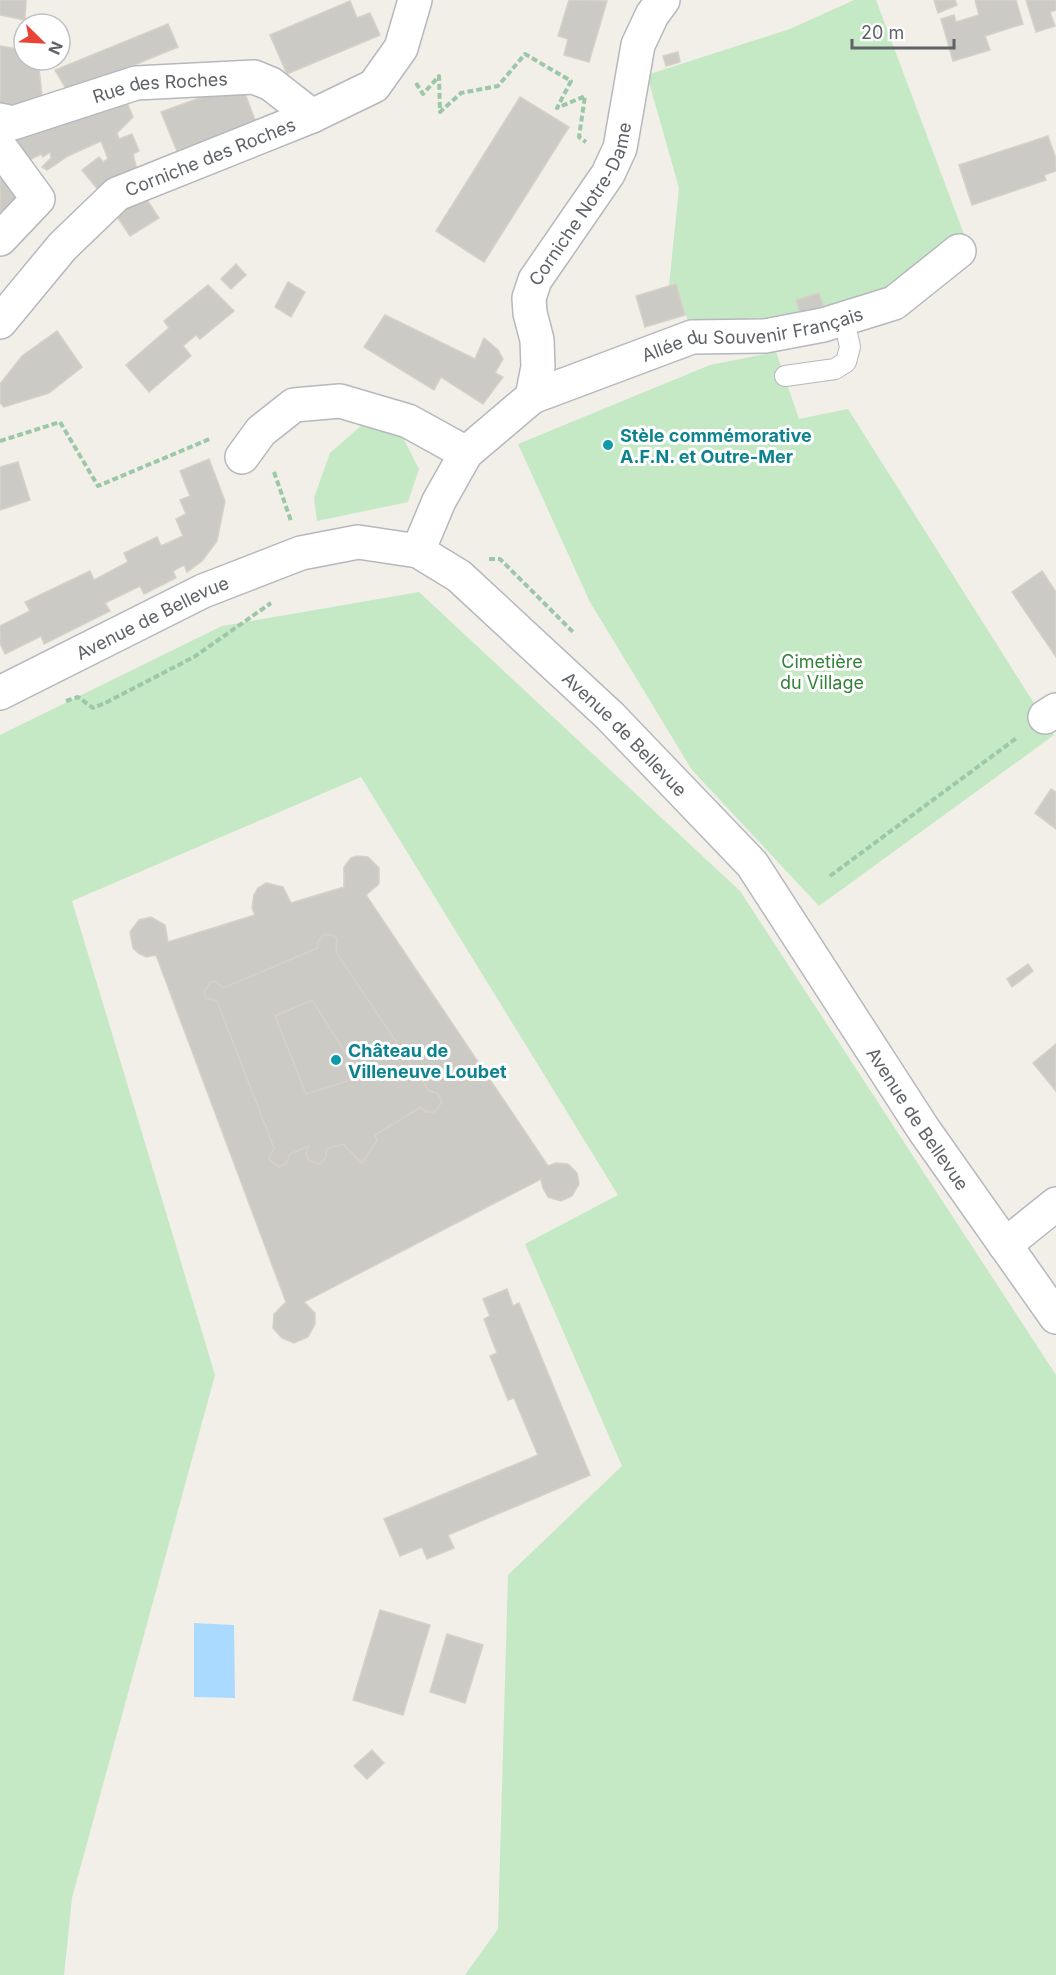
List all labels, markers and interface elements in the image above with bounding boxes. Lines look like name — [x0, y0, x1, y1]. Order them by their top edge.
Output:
north arrow — [12, 12, 72, 72]
scale bar — [852, 12, 954, 50]
text: 20 m — [861, 22, 904, 43]
text: N — [44, 38, 67, 58]
street label: Rue des Roches — [90, 68, 228, 107]
street label: Corniche des Roches — [122, 113, 298, 200]
street label: Corniche Notre-Dame — [524, 121, 635, 289]
street label: Allée du Souvenir Français — [639, 303, 865, 365]
place label: Stèle commémorative A.F.N. et Outre-Mer — [620, 425, 812, 467]
marker: Stèle commémorative A.F.N. et Outre-Mer — [601, 438, 615, 452]
street label: Avenue de Bellevue — [72, 572, 231, 664]
park label: Cimetière du Village — [780, 651, 864, 693]
street label: Avenue de Bellevue — [558, 667, 691, 800]
place label: Château de Villeneuve Loubet — [348, 1040, 507, 1082]
street label: Avenue de Bellevue — [863, 1043, 973, 1194]
marker: Château de Villeneuve Loubet — [329, 1053, 343, 1067]

